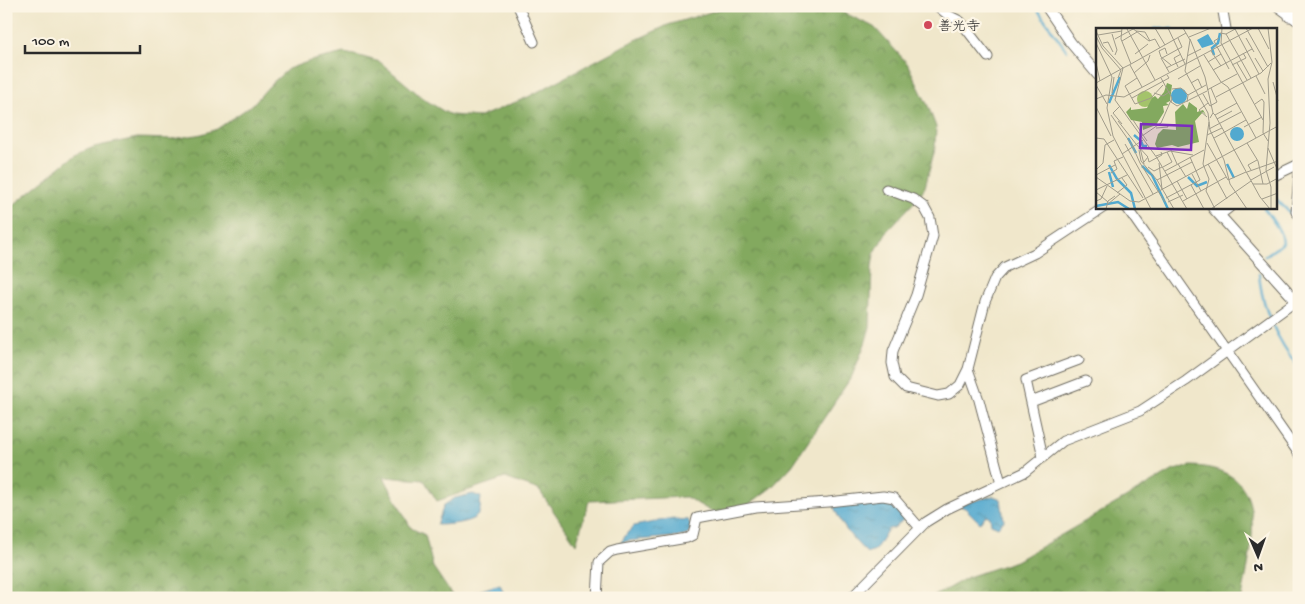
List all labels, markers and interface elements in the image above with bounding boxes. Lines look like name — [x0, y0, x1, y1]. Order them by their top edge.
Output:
marker: 善光寺 — [922, 19, 934, 31]
place label: 善光寺 — [938, 19, 980, 36]
scale bar — [25, 22, 140, 54]
inset map — [1096, 28, 1278, 209]
text: 100 m — [31, 33, 70, 51]
north arrow — [1232, 532, 1282, 582]
text: N — [1254, 558, 1263, 575]

